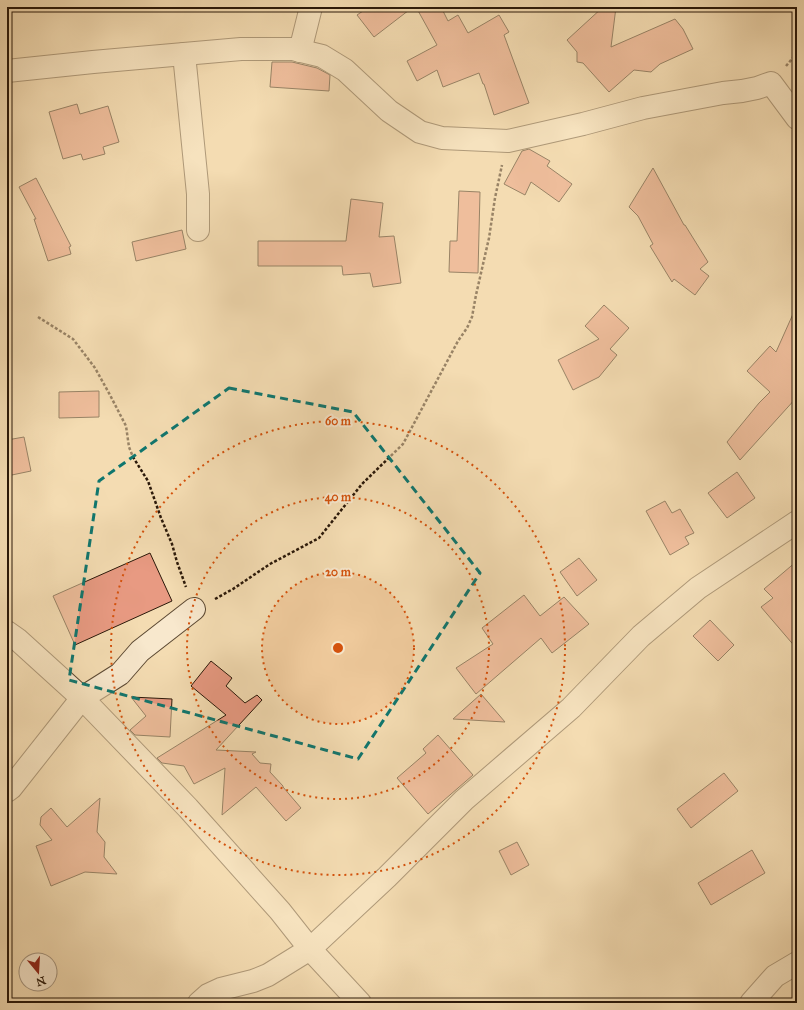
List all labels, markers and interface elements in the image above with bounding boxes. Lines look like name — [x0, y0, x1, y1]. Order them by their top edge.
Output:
text: 60 m — [325, 414, 352, 428]
text: 40 m — [325, 490, 352, 505]
text: 20 m — [325, 565, 352, 579]
centre of rings — [331, 641, 345, 655]
north arrow — [18, 952, 58, 992]
text: N — [34, 973, 47, 989]

